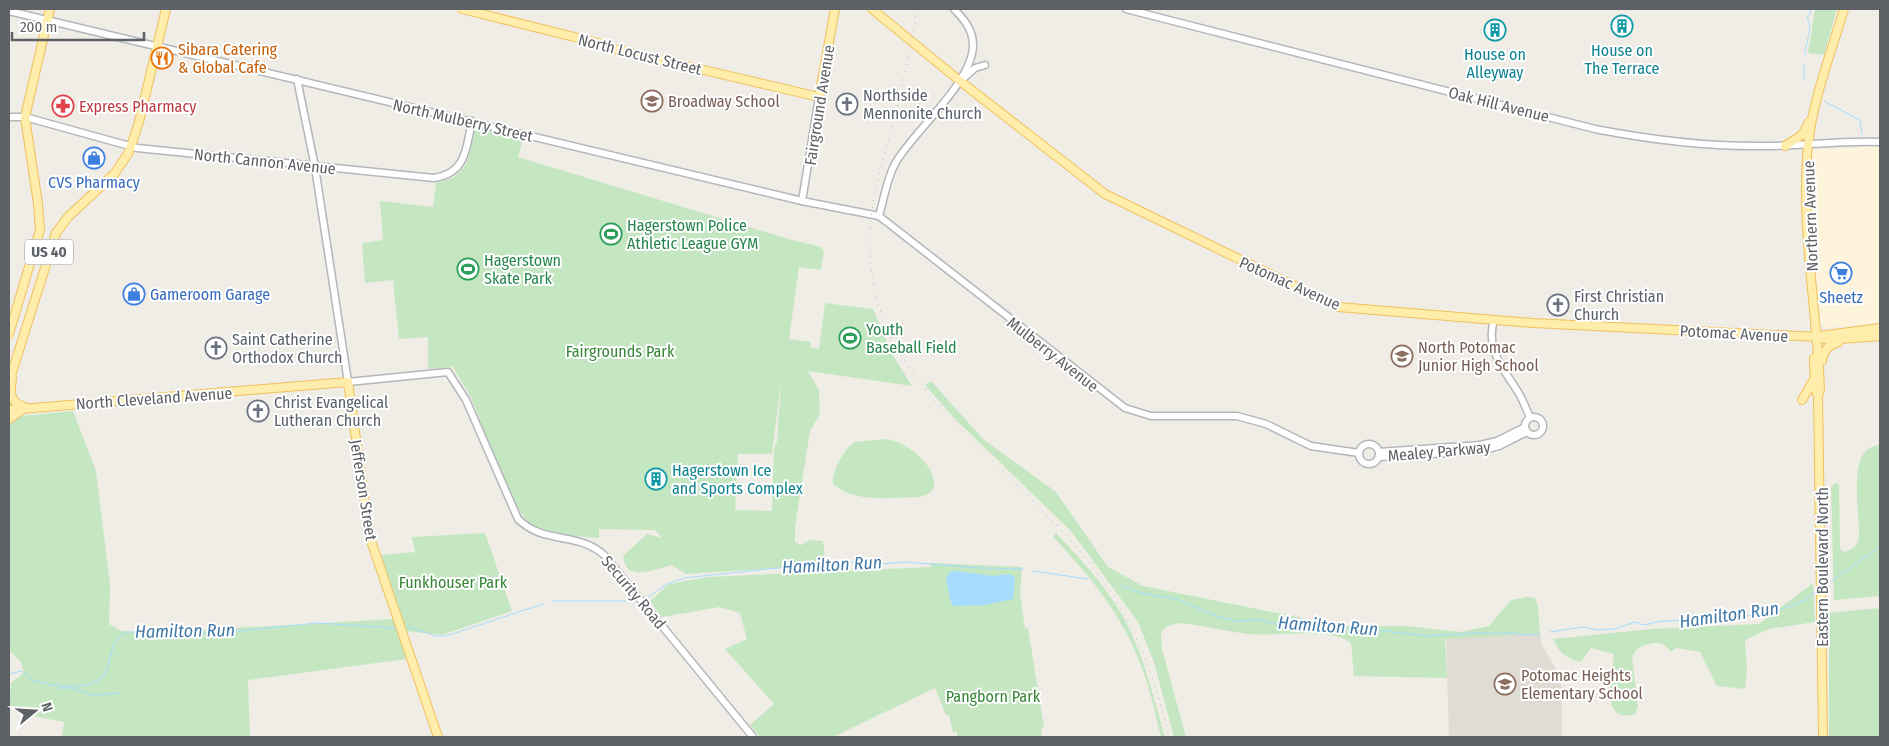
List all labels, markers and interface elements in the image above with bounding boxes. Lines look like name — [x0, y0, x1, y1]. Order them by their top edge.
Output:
scale bar — [12, 10, 145, 42]
building icon: House on The Terrace — [1610, 14, 1634, 38]
text: 200 m — [20, 18, 57, 36]
building icon: House on Alleyway — [1483, 18, 1507, 42]
street label: North Locust Street — [576, 30, 704, 79]
place label: Sibara Catering & Global Cafe — [178, 40, 278, 77]
place label: House on The Terrace — [1585, 41, 1660, 78]
street label: Fairground Avenue — [801, 43, 838, 167]
place label: House on Alleyway — [1464, 45, 1526, 82]
restaurant icon: Sibara Catering & Global Cafe — [150, 46, 174, 70]
street label: Oak Hill Avenue — [1447, 83, 1551, 126]
place label: Northside Mennonite Church — [863, 86, 982, 123]
school or university icon: Broadway School — [640, 89, 664, 113]
place label: Broadway School — [668, 92, 780, 111]
church icon: Northside Mennonite Church — [835, 92, 859, 116]
pharmacy icon: Express Pharmacy — [51, 94, 75, 118]
street label: North Mulberry Street — [391, 95, 535, 146]
place label: Express Pharmacy — [79, 97, 197, 116]
street label: North Cannon Avenue — [193, 145, 337, 178]
shop icon: CVS Pharmacy — [82, 146, 106, 170]
street label: Northern Avenue — [1799, 160, 1822, 272]
place label: CVS Pharmacy — [48, 173, 141, 192]
place label: Hagerstown Police Athletic League GYM — [627, 216, 758, 253]
sports icon: Hagerstown Police Athletic League GYM — [599, 222, 623, 246]
road number: US 40 — [25, 240, 73, 264]
place label: Hagerstown Skate Park — [484, 251, 561, 288]
street label: Potomac Avenue — [1236, 253, 1343, 314]
sports icon: Hagerstown Skate Park — [456, 257, 480, 281]
supermarket icon: Sheetz — [1829, 261, 1853, 285]
shop icon: Gameroom Garage — [122, 282, 146, 306]
place label: Gameroom Garage — [150, 285, 270, 304]
place label: First Christian Church — [1574, 287, 1664, 324]
place label: Sheetz — [1819, 288, 1863, 307]
church icon: First Christian Church — [1546, 293, 1570, 317]
street label: Mulberry Avenue — [1003, 313, 1102, 396]
place label: Youth Baseball Field — [866, 320, 957, 357]
street label: Potomac Avenue — [1679, 321, 1789, 346]
sports icon: Youth Baseball Field — [838, 326, 862, 350]
place label: Saint Catherine Orthodox Church — [232, 330, 343, 367]
church icon: Saint Catherine Orthodox Church — [204, 336, 228, 360]
place label: North Potomac Junior High School — [1418, 338, 1539, 375]
park label: Fairgrounds Park — [566, 342, 675, 361]
school or university icon: North Potomac Junior High School — [1390, 344, 1414, 368]
street label: North Cleveland Avenue — [75, 384, 233, 413]
place label: Christ Evangelical Lutheran Church — [274, 393, 388, 430]
church icon: Christ Evangelical Lutheran Church — [246, 399, 270, 423]
street label: Mealey Parkway — [1387, 437, 1492, 465]
street label: Jefferson Street — [346, 438, 381, 543]
place label: Hagerstown Ice and Sports Complex — [672, 461, 803, 498]
building icon: Hagerstown Ice and Sports Complex — [644, 467, 668, 491]
street label: Eastern Boulevard North — [1813, 487, 1832, 647]
water label: Hamilton Run — [781, 551, 883, 579]
street label: Security Road — [597, 552, 670, 633]
park label: Funkhouser Park — [399, 573, 508, 592]
water label: Hamilton Run — [1678, 597, 1780, 633]
water label: Hamilton Run — [1277, 612, 1379, 640]
water label: Hamilton Run — [135, 619, 235, 643]
place label: Potomac Heights Elementary School — [1521, 666, 1643, 703]
school or university icon: Potomac Heights Elementary School — [1493, 672, 1517, 696]
north arrow — [10, 686, 60, 736]
park label: Pangborn Park — [946, 687, 1041, 706]
text: N — [38, 701, 56, 714]

